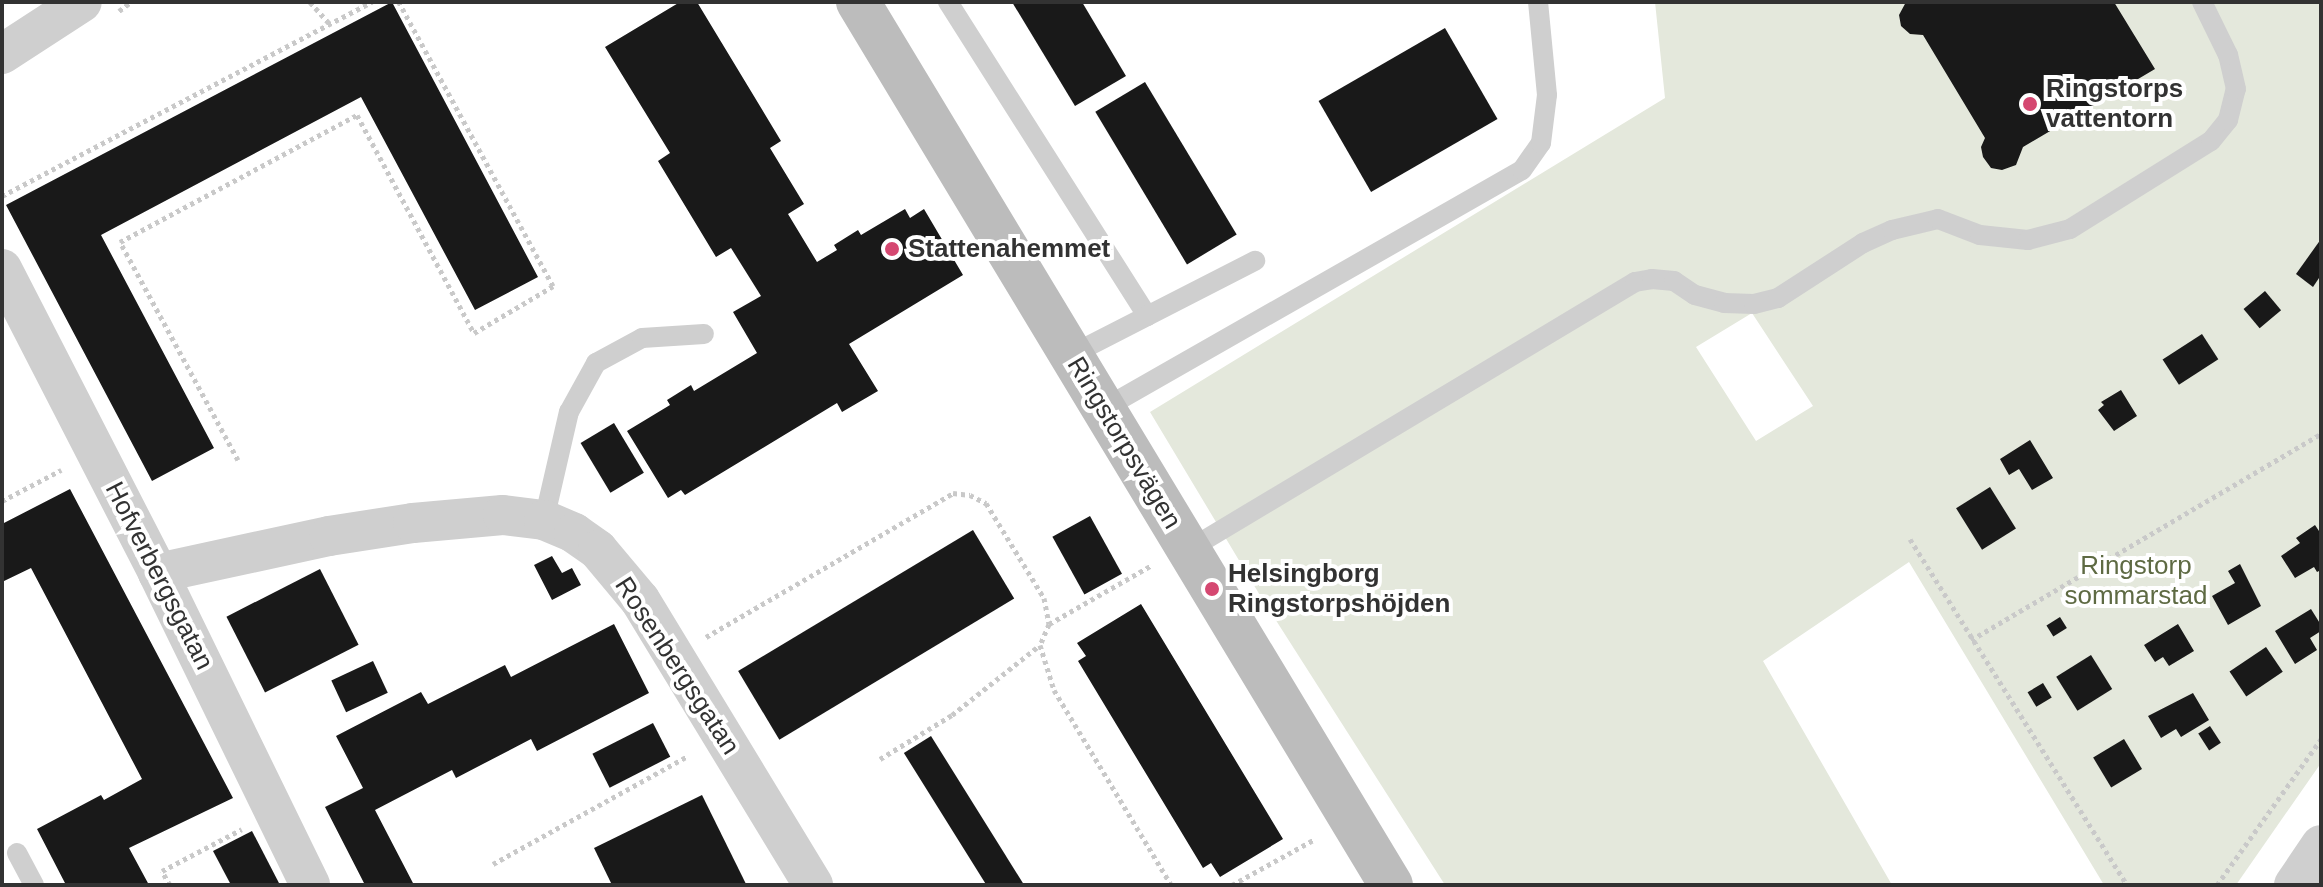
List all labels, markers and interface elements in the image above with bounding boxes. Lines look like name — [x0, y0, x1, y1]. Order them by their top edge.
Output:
place label: Ringstorps vattentorn — [2046, 73, 2183, 134]
marker: Ringstorps vattentorn — [2021, 95, 2039, 113]
place label: Stattenahemmet — [908, 233, 1110, 265]
marker: Stattenahemmet — [883, 240, 901, 258]
street label: Ringstorpsvägen — [1060, 351, 1188, 535]
street label: Hofverbergsgatan — [98, 477, 220, 675]
park label: Ringstorp sommarstad — [2064, 550, 2208, 612]
place label: Helsingborg Ringstorpshöjden — [1228, 558, 1450, 620]
street label: Rosenbergsgatan — [608, 571, 746, 761]
marker: Helsingborg Ringstorpshöjden — [1203, 580, 1221, 598]

